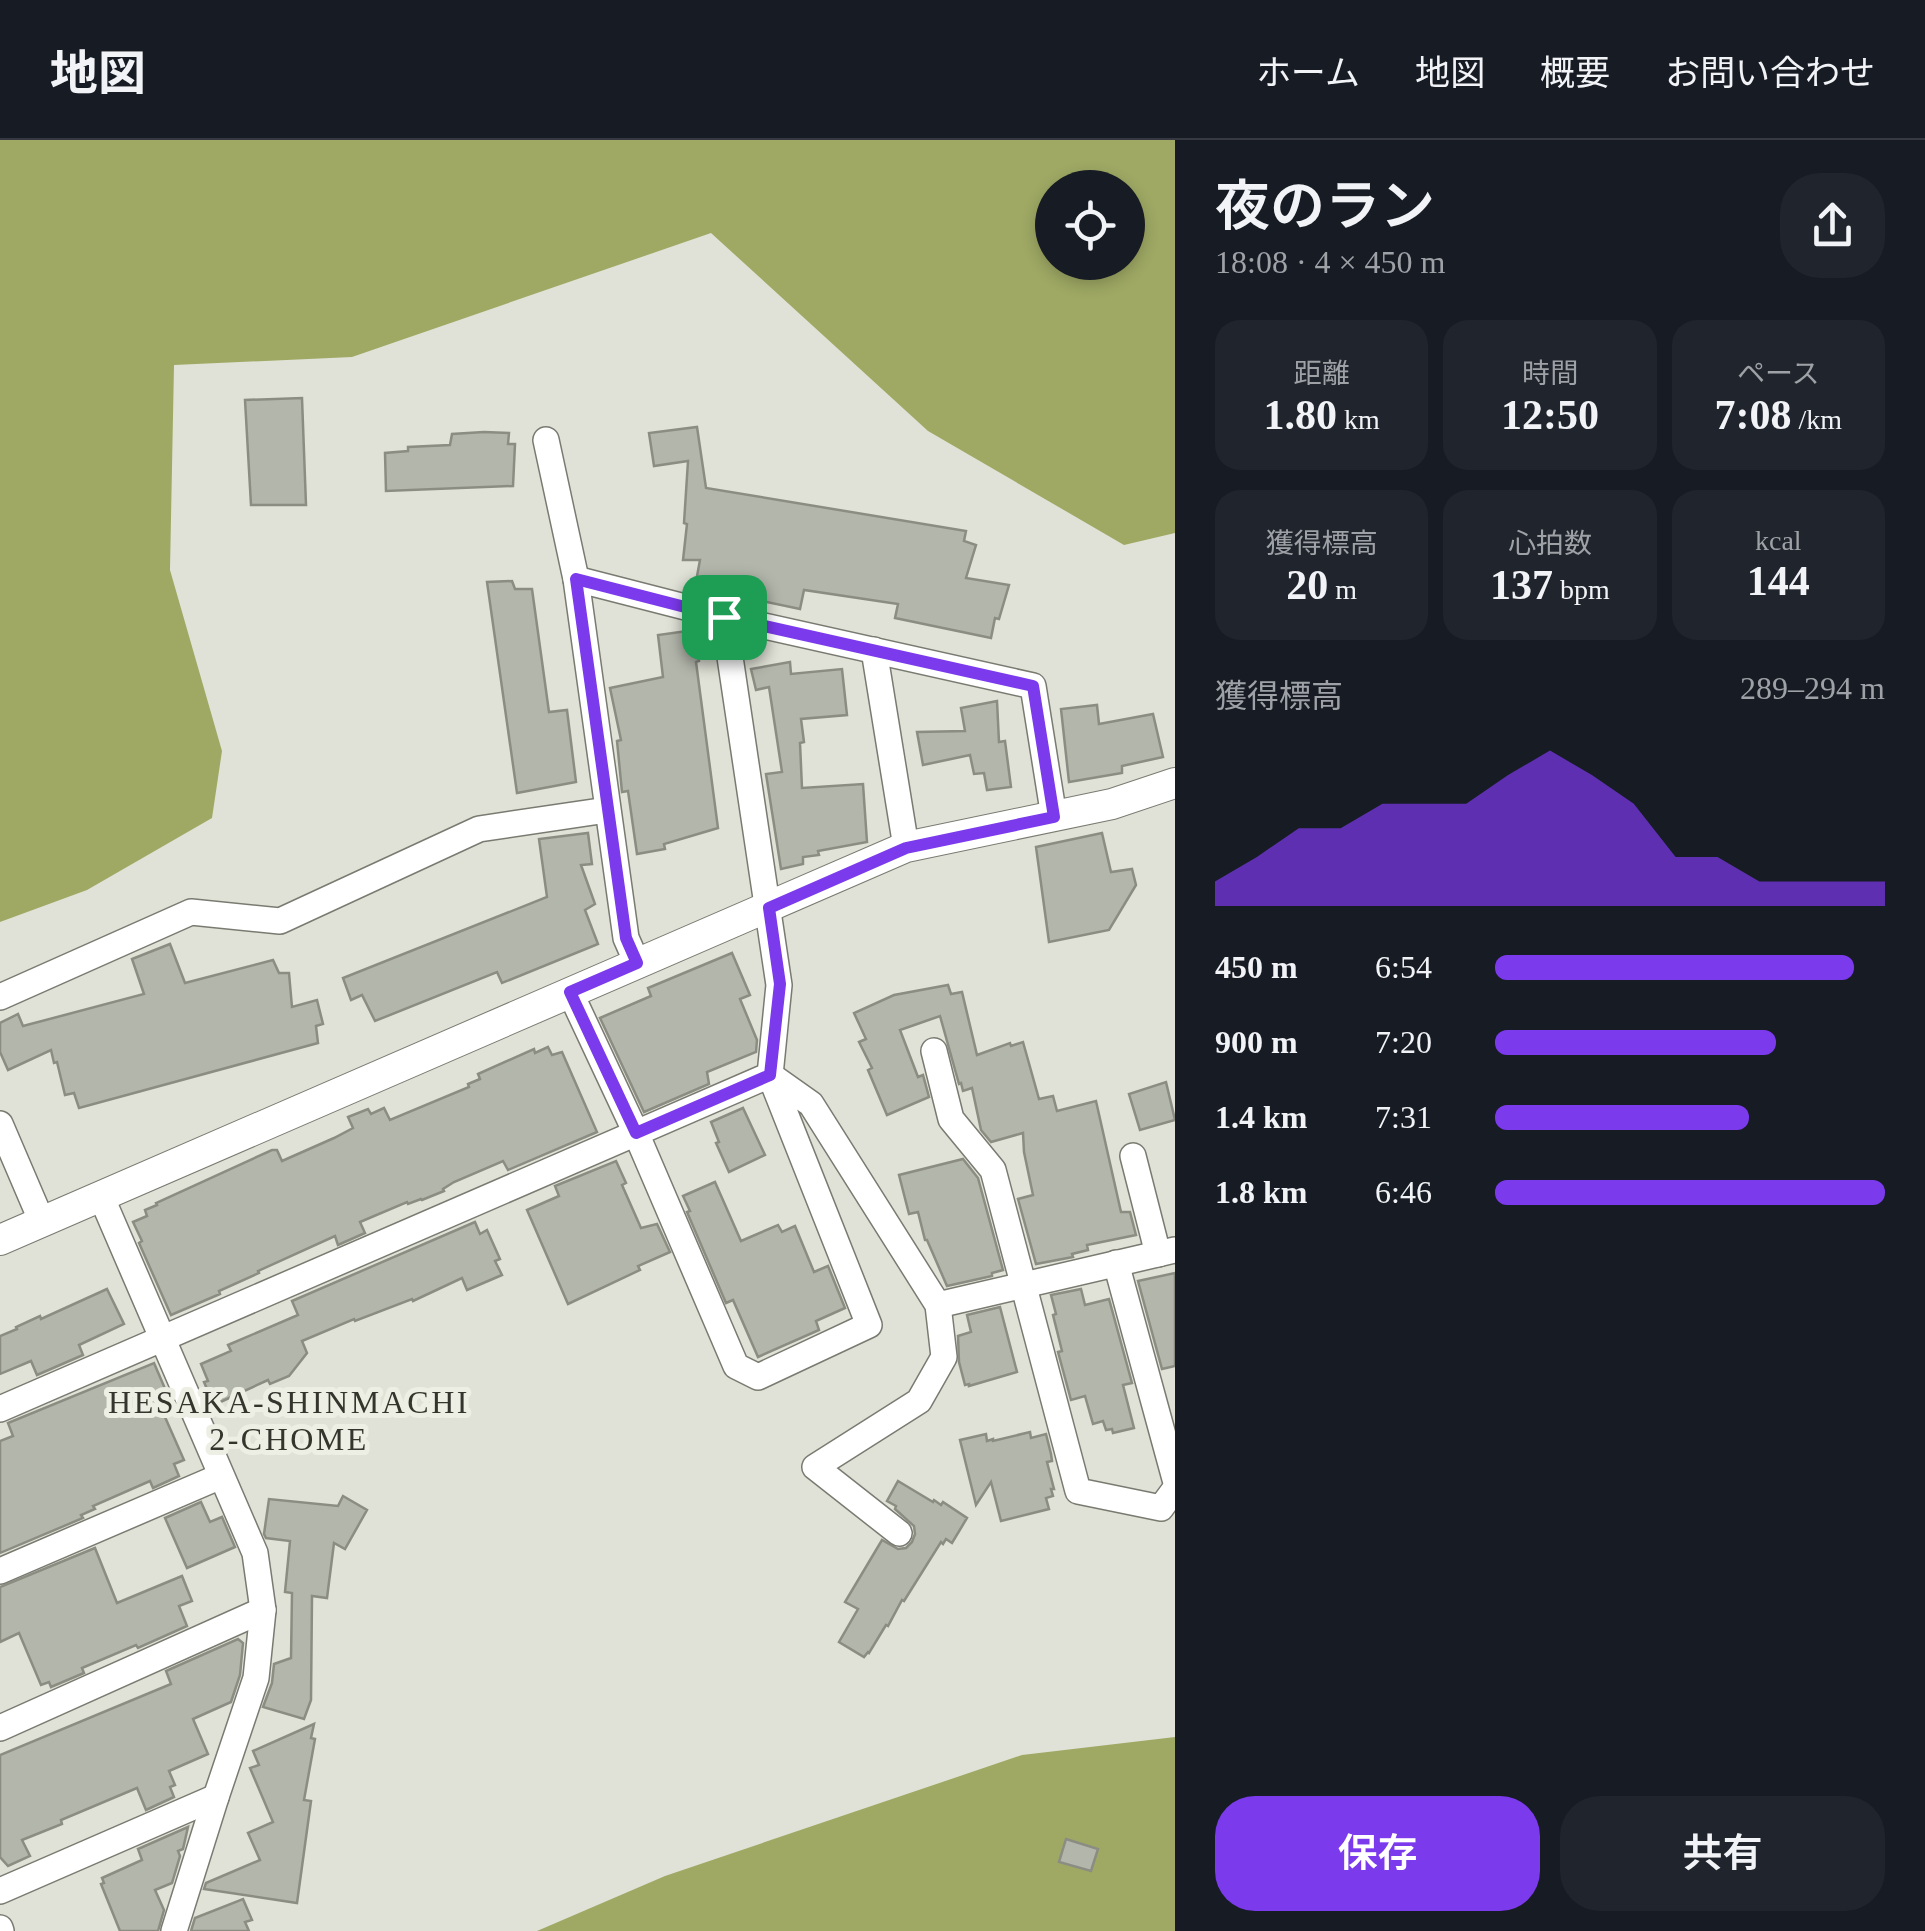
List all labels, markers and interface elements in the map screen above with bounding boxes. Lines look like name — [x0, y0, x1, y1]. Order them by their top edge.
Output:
text: 地図 — [50, 47, 146, 100]
text: ホーム — [1256, 54, 1360, 93]
text: 地図 — [1415, 54, 1485, 93]
text: 概要 — [1540, 54, 1610, 93]
text: お問い合わせ — [1665, 54, 1875, 93]
map controls — [1035, 170, 1145, 280]
button: locate — [1035, 170, 1145, 280]
button: share — [1780, 173, 1885, 278]
text: 夜のラン — [1215, 176, 1435, 237]
text: 18:08 · 4 × 450 m — [1215, 244, 1445, 280]
text: 距離 — [1294, 358, 1350, 389]
text: 時間 — [1522, 358, 1578, 389]
text: ペース — [1737, 358, 1820, 389]
text: 1.80 — [1264, 392, 1337, 438]
text: 12:50 — [1501, 392, 1599, 438]
text: 7:08 — [1715, 392, 1792, 438]
text: km — [1337, 404, 1380, 435]
text: /km — [1792, 404, 1842, 435]
text: kcal — [1755, 525, 1802, 556]
text: 獲得標高 — [1266, 528, 1378, 559]
text: 心拍数 — [1508, 528, 1592, 559]
text: 144 — [1747, 558, 1810, 604]
text: 20 — [1286, 562, 1328, 608]
text: 137 — [1490, 562, 1553, 608]
text: m — [1328, 574, 1357, 605]
text: bpm — [1553, 574, 1610, 605]
pin — [682, 575, 767, 660]
icon: arrive — [697, 590, 752, 645]
text: 289–294 m — [1740, 670, 1885, 706]
text: 獲得標高 — [1215, 678, 1343, 714]
text: 450 m — [1215, 949, 1298, 985]
text: 6:54 — [1375, 949, 1432, 985]
text: 900 m — [1215, 1024, 1298, 1060]
text: 7:20 — [1375, 1024, 1432, 1060]
text: 1.4 km — [1215, 1099, 1307, 1135]
text: 7:31 — [1375, 1099, 1432, 1135]
text: 1.8 km — [1215, 1174, 1307, 1210]
text: 6:46 — [1375, 1174, 1432, 1210]
district label: HESAKA-SHINMACHI 2-CHOME — [108, 1384, 470, 1457]
button: 保存 — [1215, 1796, 1540, 1911]
button: 共有 — [1560, 1796, 1885, 1911]

